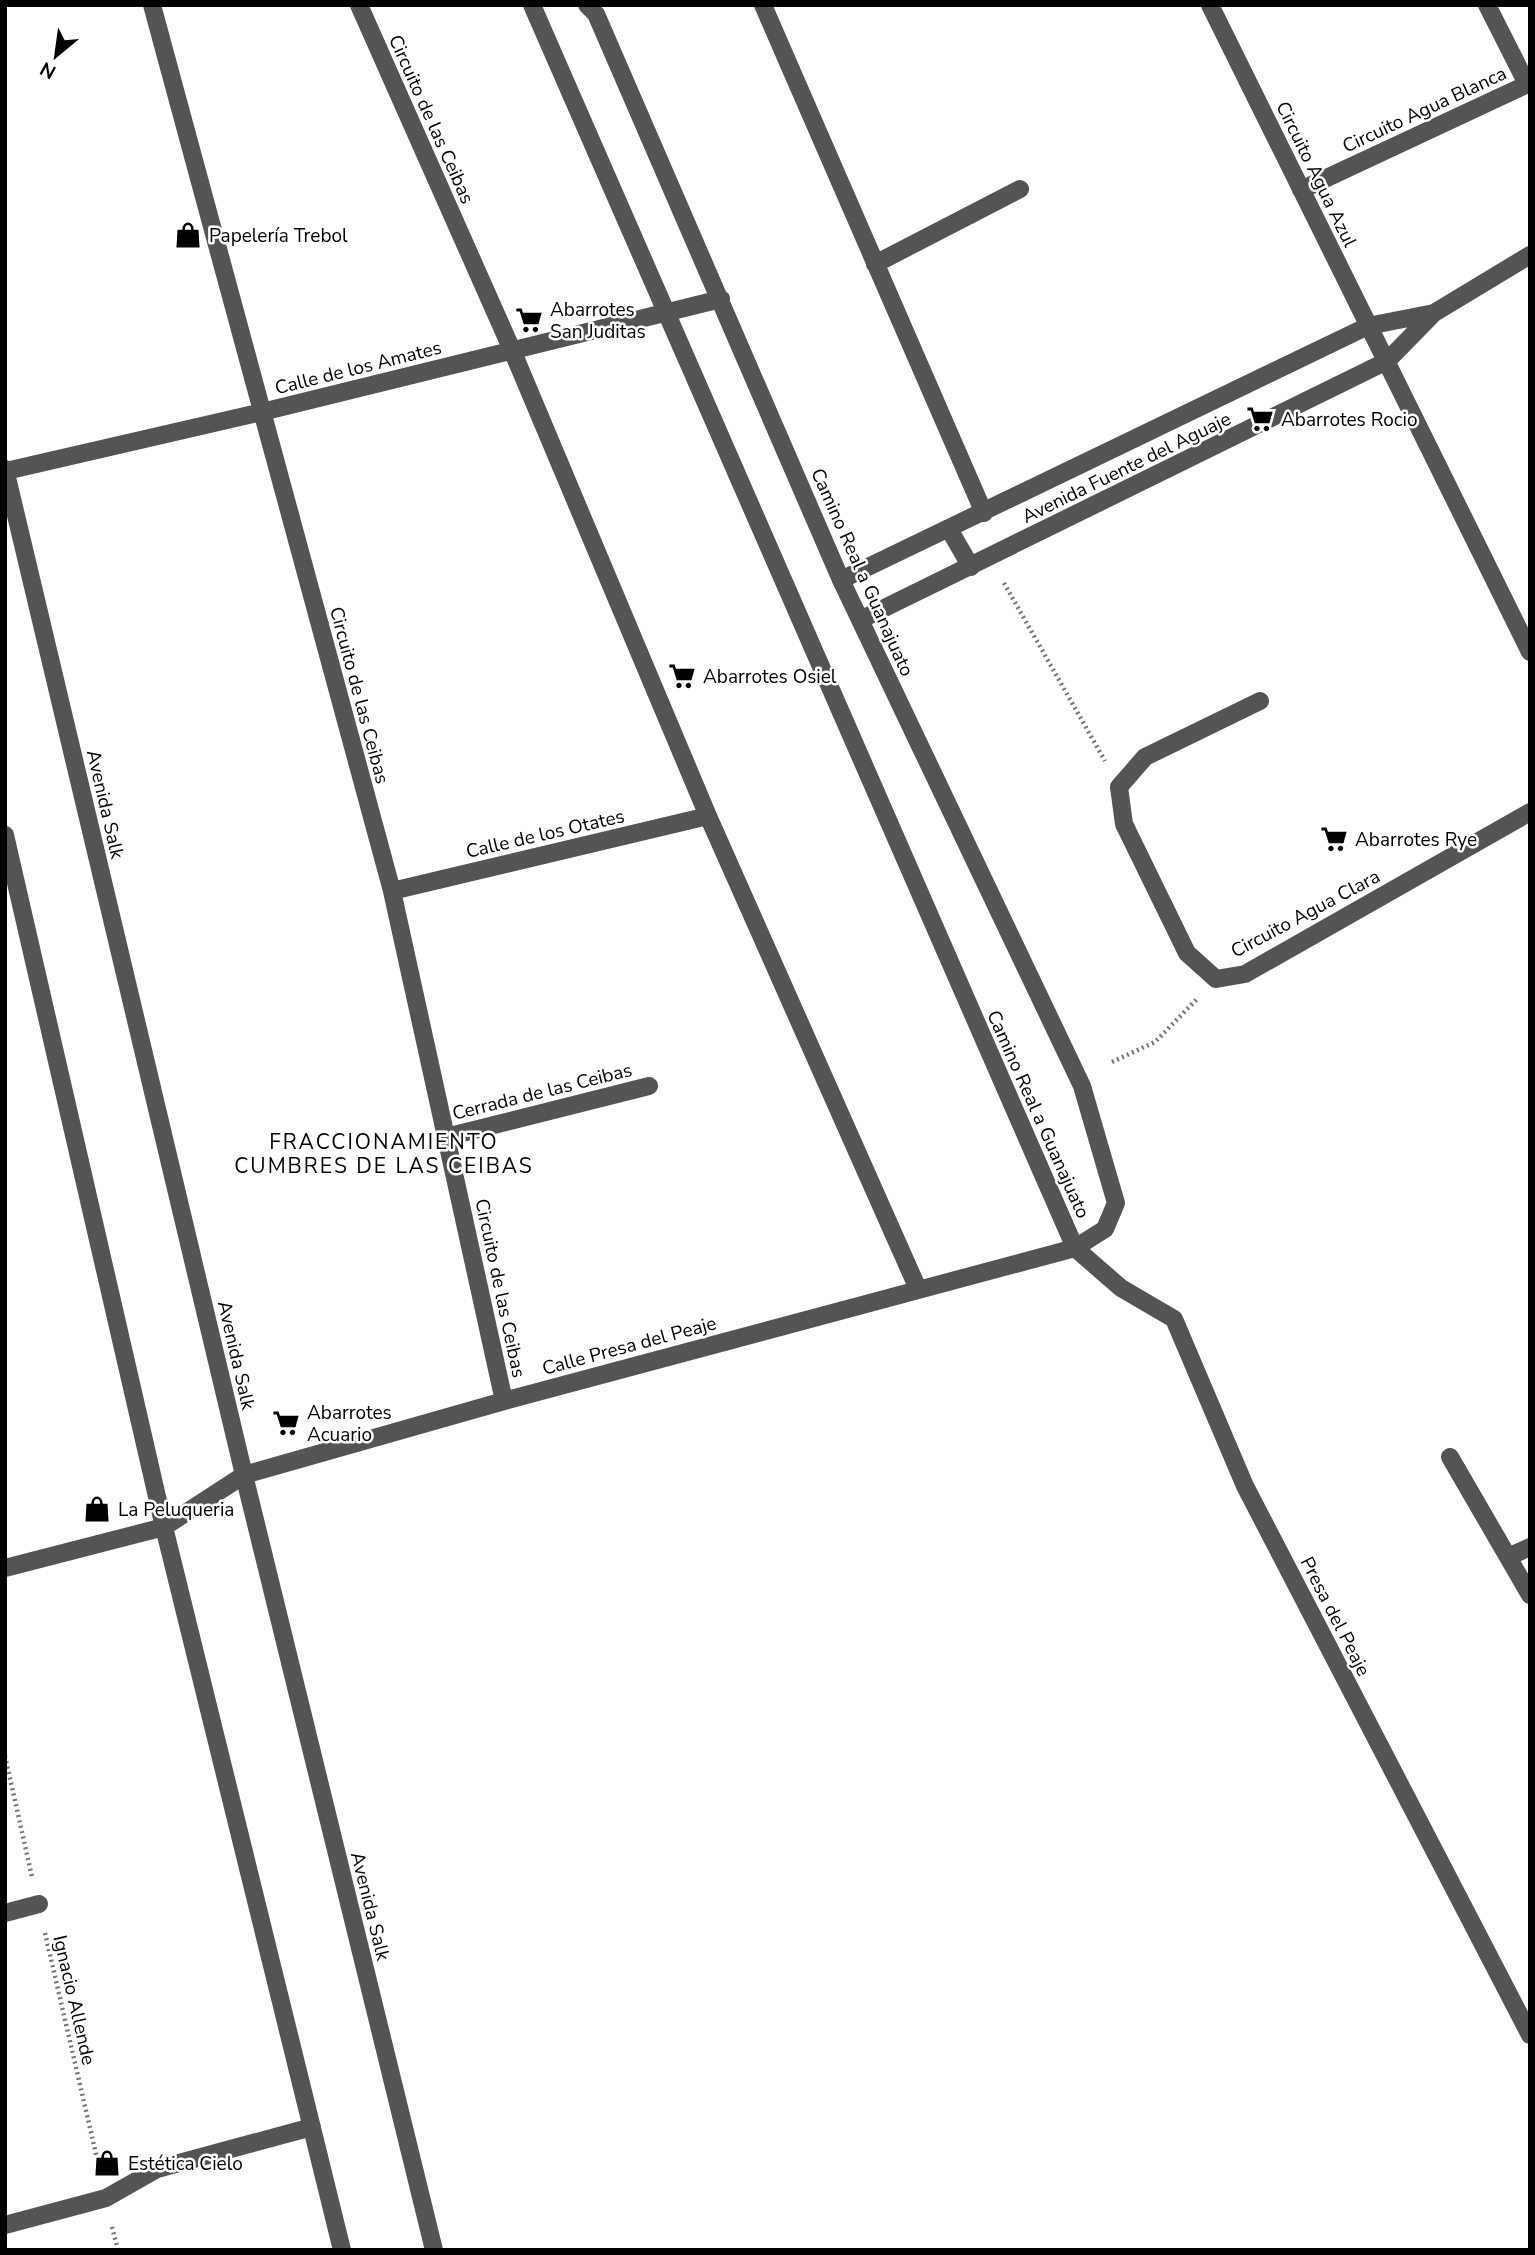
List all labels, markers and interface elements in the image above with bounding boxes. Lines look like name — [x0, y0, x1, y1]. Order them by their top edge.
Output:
north arrow — [21, 21, 91, 91]
street label: Circuito de las Ceibas — [382, 31, 480, 208]
text: N — [36, 55, 61, 85]
street label: Circuito Agua Blanca — [1338, 60, 1511, 159]
street label: Circuito Agua Azul — [1270, 97, 1363, 252]
shop icon: Papelería Trebol — [173, 220, 203, 250]
place label: Papelería Trebol — [209, 223, 348, 249]
place label: Abarrotes San Juditas — [550, 297, 646, 345]
supermarket icon: Abarrotes San Juditas — [514, 305, 544, 335]
street label: Calle de los Amates — [272, 335, 444, 401]
supermarket icon: Abarrotes Rocio — [1245, 404, 1275, 434]
street label: Avenida Fuente del Aguaje — [1018, 406, 1235, 530]
place label: Abarrotes Rocio — [1281, 407, 1417, 433]
street label: Camino Real a Guanajuato — [804, 464, 920, 681]
street label: Circuito de las Ceibas — [323, 604, 395, 787]
supermarket icon: Abarrotes Osiel — [667, 661, 697, 691]
place label: Abarrotes Osiel — [703, 664, 837, 690]
street label: Avenida Salk — [80, 747, 130, 862]
street label: Calle de los Otates — [463, 803, 627, 865]
supermarket icon: Abarrotes Rye — [1319, 824, 1349, 854]
place label: Abarrotes Rye — [1355, 827, 1477, 853]
street label: Circuito Agua Clara — [1226, 864, 1385, 964]
street label: Camino Real a Guanajuato — [980, 1006, 1096, 1223]
street label: Cerrada de las Ceibas — [450, 1057, 635, 1127]
district label: FRACCIONAMIENTO CUMBRES DE LAS CEIBAS — [234, 1128, 534, 1180]
street label: Circuito de las Ceibas — [468, 1196, 532, 1380]
street label: Avenida Salk — [211, 1298, 261, 1413]
street label: Calle Presa del Peaje — [539, 1310, 719, 1382]
place label: Abarrotes Acuario — [307, 1400, 392, 1448]
supermarket icon: Abarrotes Acuario — [271, 1408, 301, 1438]
shop icon: La Peluqueria — [82, 1494, 112, 1524]
place label: La Peluqueria — [118, 1497, 234, 1523]
street label: Presa del Peaje — [1294, 1552, 1376, 1681]
street label: Avenida Salk — [344, 1849, 396, 1964]
street label: Ignacio Allende — [46, 1933, 102, 2068]
shop icon: Estética Cielo — [92, 2148, 122, 2178]
place label: Estética Cielo — [128, 2151, 243, 2177]

